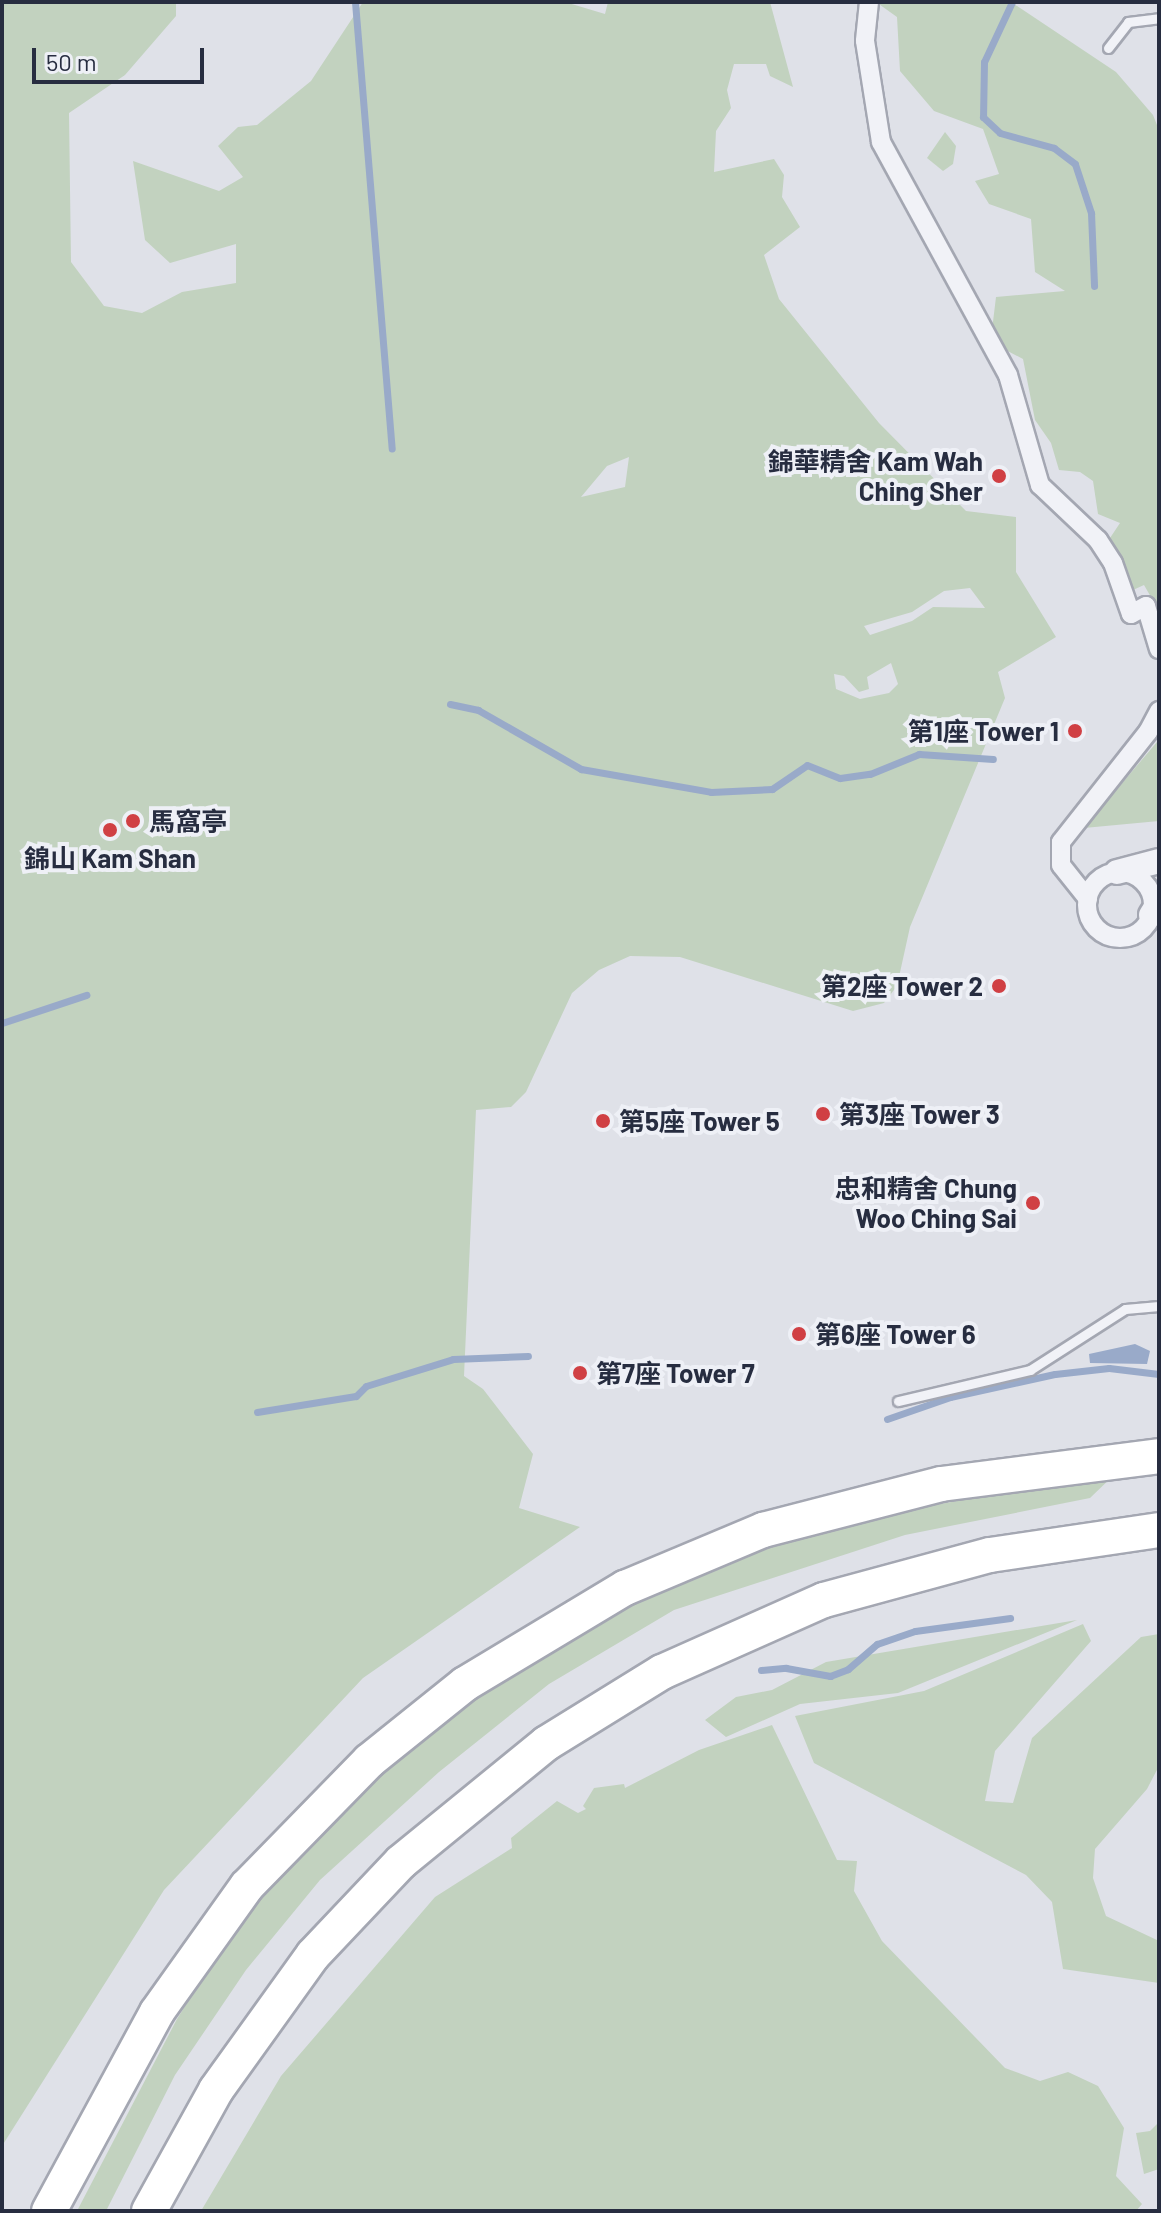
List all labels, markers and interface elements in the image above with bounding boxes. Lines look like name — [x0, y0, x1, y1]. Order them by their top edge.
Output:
scale bar — [36, 32, 208, 82]
text: 50 m — [46, 47, 97, 76]
place label: 錦華精舍 Kam Wah Ching Sher — [768, 445, 983, 506]
marker: 錦華精舍 Kam Wah Ching Sher — [990, 467, 1008, 485]
place label: 第1座 Tower 1 — [908, 715, 1059, 747]
marker: 第1座 Tower 1 — [1066, 722, 1084, 740]
place label: 馬窩亭 — [149, 805, 227, 837]
marker: 馬窩亭 — [124, 812, 142, 830]
marker: 錦山 Kam Shan — [101, 821, 119, 839]
place label: 錦山 Kam Shan — [24, 842, 196, 874]
place label: 第2座 Tower 2 — [821, 970, 983, 1002]
marker: 第2座 Tower 2 — [990, 977, 1008, 995]
place label: 第3座 Tower 3 — [839, 1098, 1000, 1130]
place label: 第5座 Tower 5 — [619, 1105, 780, 1137]
marker: 第3座 Tower 3 — [814, 1105, 832, 1123]
marker: 第5座 Tower 5 — [594, 1112, 612, 1130]
place label: 忠和精舍 Chung Woo Ching Sai — [835, 1172, 1017, 1234]
marker: 忠和精舍 Chung Woo Ching Sai — [1024, 1194, 1042, 1212]
place label: 第6座 Tower 6 — [815, 1318, 976, 1350]
marker: 第6座 Tower 6 — [790, 1325, 808, 1343]
place label: 第7座 Tower 7 — [596, 1357, 755, 1389]
marker: 第7座 Tower 7 — [571, 1364, 589, 1382]

